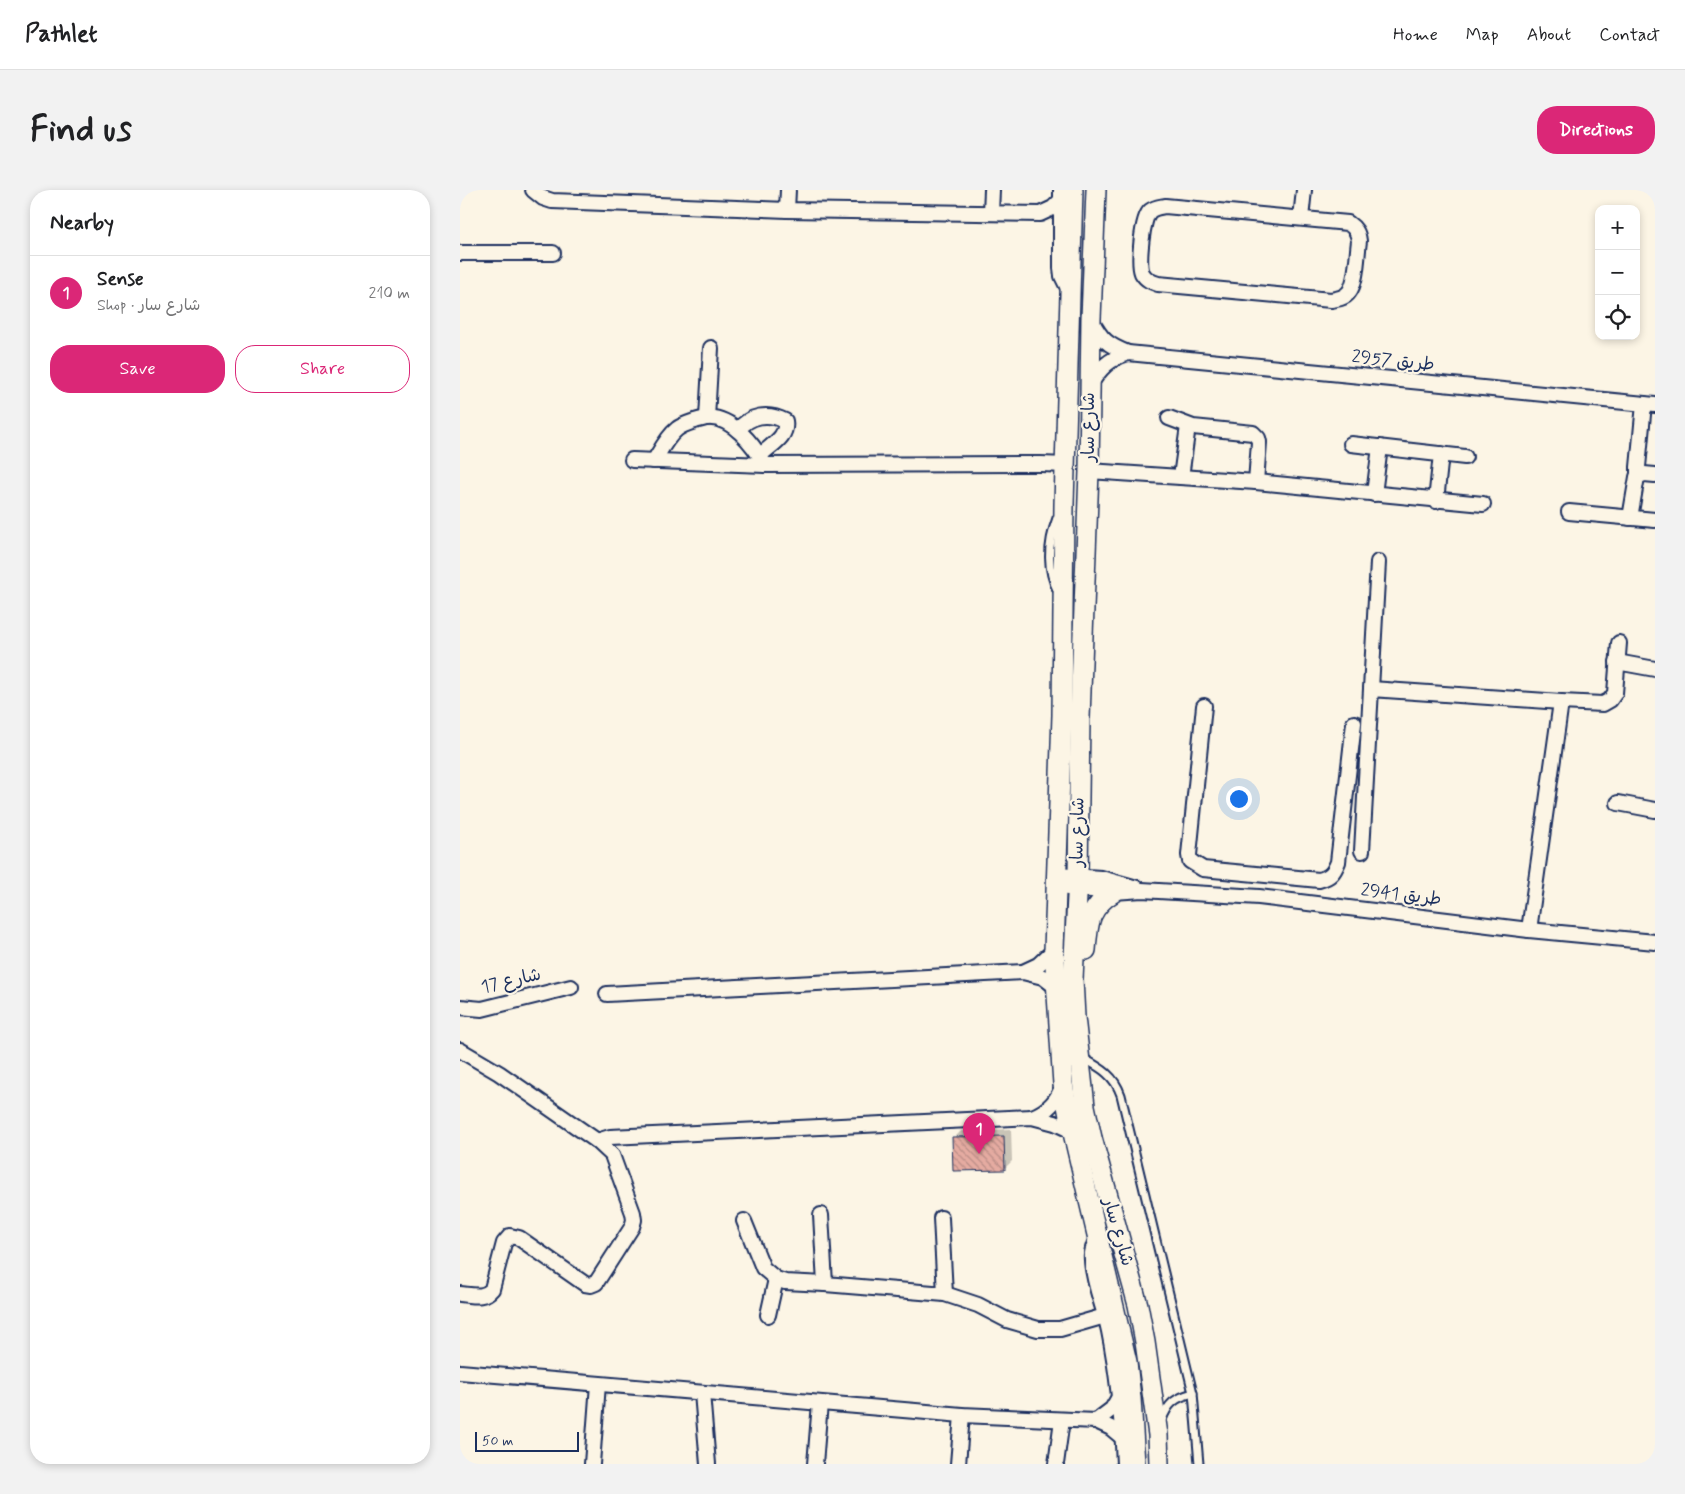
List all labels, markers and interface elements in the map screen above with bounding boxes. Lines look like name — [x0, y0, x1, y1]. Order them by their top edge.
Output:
text: Pathlet — [25, 19, 97, 50]
text: Home — [1393, 23, 1438, 47]
text: Map — [1466, 23, 1499, 47]
text: About — [1527, 23, 1571, 47]
text: Contact — [1599, 23, 1660, 47]
button: Directions — [1537, 106, 1655, 154]
text: Find us — [30, 107, 132, 153]
map controls — [1595, 205, 1640, 340]
button: + — [1595, 205, 1640, 250]
text: Nearby — [50, 209, 114, 237]
button: − — [1595, 250, 1640, 295]
text: Sense — [97, 267, 144, 292]
text: 1 — [62, 283, 70, 304]
text: 210 m — [369, 283, 410, 304]
text: Shop · شارع سار — [97, 295, 200, 316]
button: locate — [1595, 295, 1640, 340]
button: Save — [50, 345, 225, 393]
button: Share — [235, 345, 410, 393]
street label: طريق 2957 — [1350, 345, 1436, 377]
street label: شارع سار — [1077, 392, 1101, 464]
your location — [1226, 786, 1252, 812]
street label: شارع سار — [1065, 797, 1091, 869]
street label: طريق 2941 — [1359, 878, 1443, 912]
street label: شارع 17 — [479, 962, 543, 1000]
pin: 1 — [963, 1113, 995, 1154]
street label: شارع سار — [1096, 1193, 1139, 1269]
scale bar — [475, 1429, 579, 1452]
text: 50 m — [482, 1432, 513, 1450]

